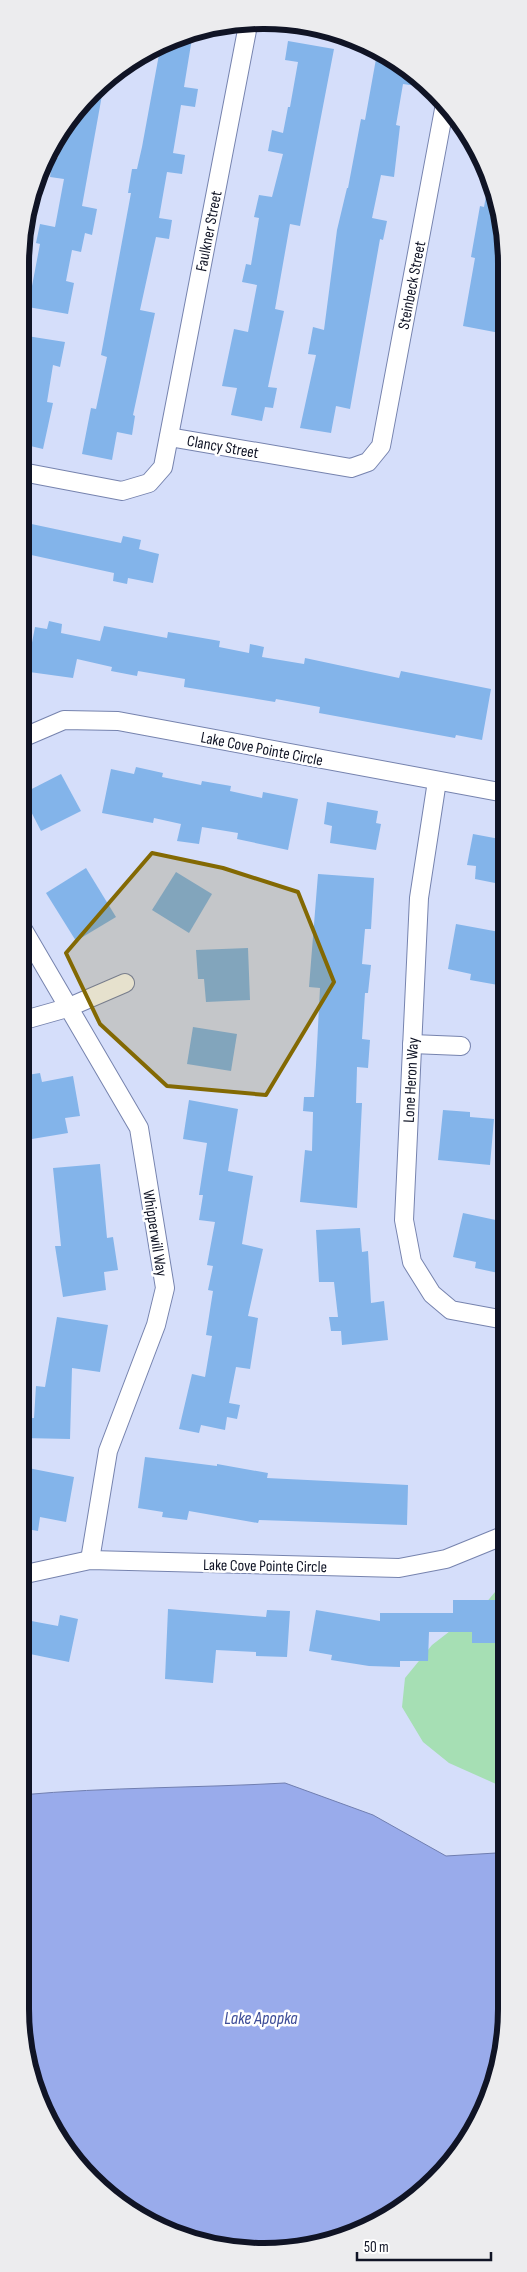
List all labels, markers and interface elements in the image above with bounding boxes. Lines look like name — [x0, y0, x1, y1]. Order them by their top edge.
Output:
street label: Faulkner Street — [192, 189, 227, 273]
street label: Steinbeck Street — [395, 239, 430, 331]
street label: Clancy Street — [185, 432, 260, 463]
street label: Lake Cove Pointe Circle — [199, 728, 324, 771]
street label: Lone Heron Way — [400, 1037, 423, 1123]
street label: Whipperwill Way — [138, 1189, 171, 1278]
street label: Lake Cove Pointe Circle — [203, 1556, 327, 1577]
water label: Lake Apopka — [224, 2008, 298, 2029]
scale bar — [357, 2230, 491, 2262]
text: 50 m — [364, 2238, 389, 2257]

